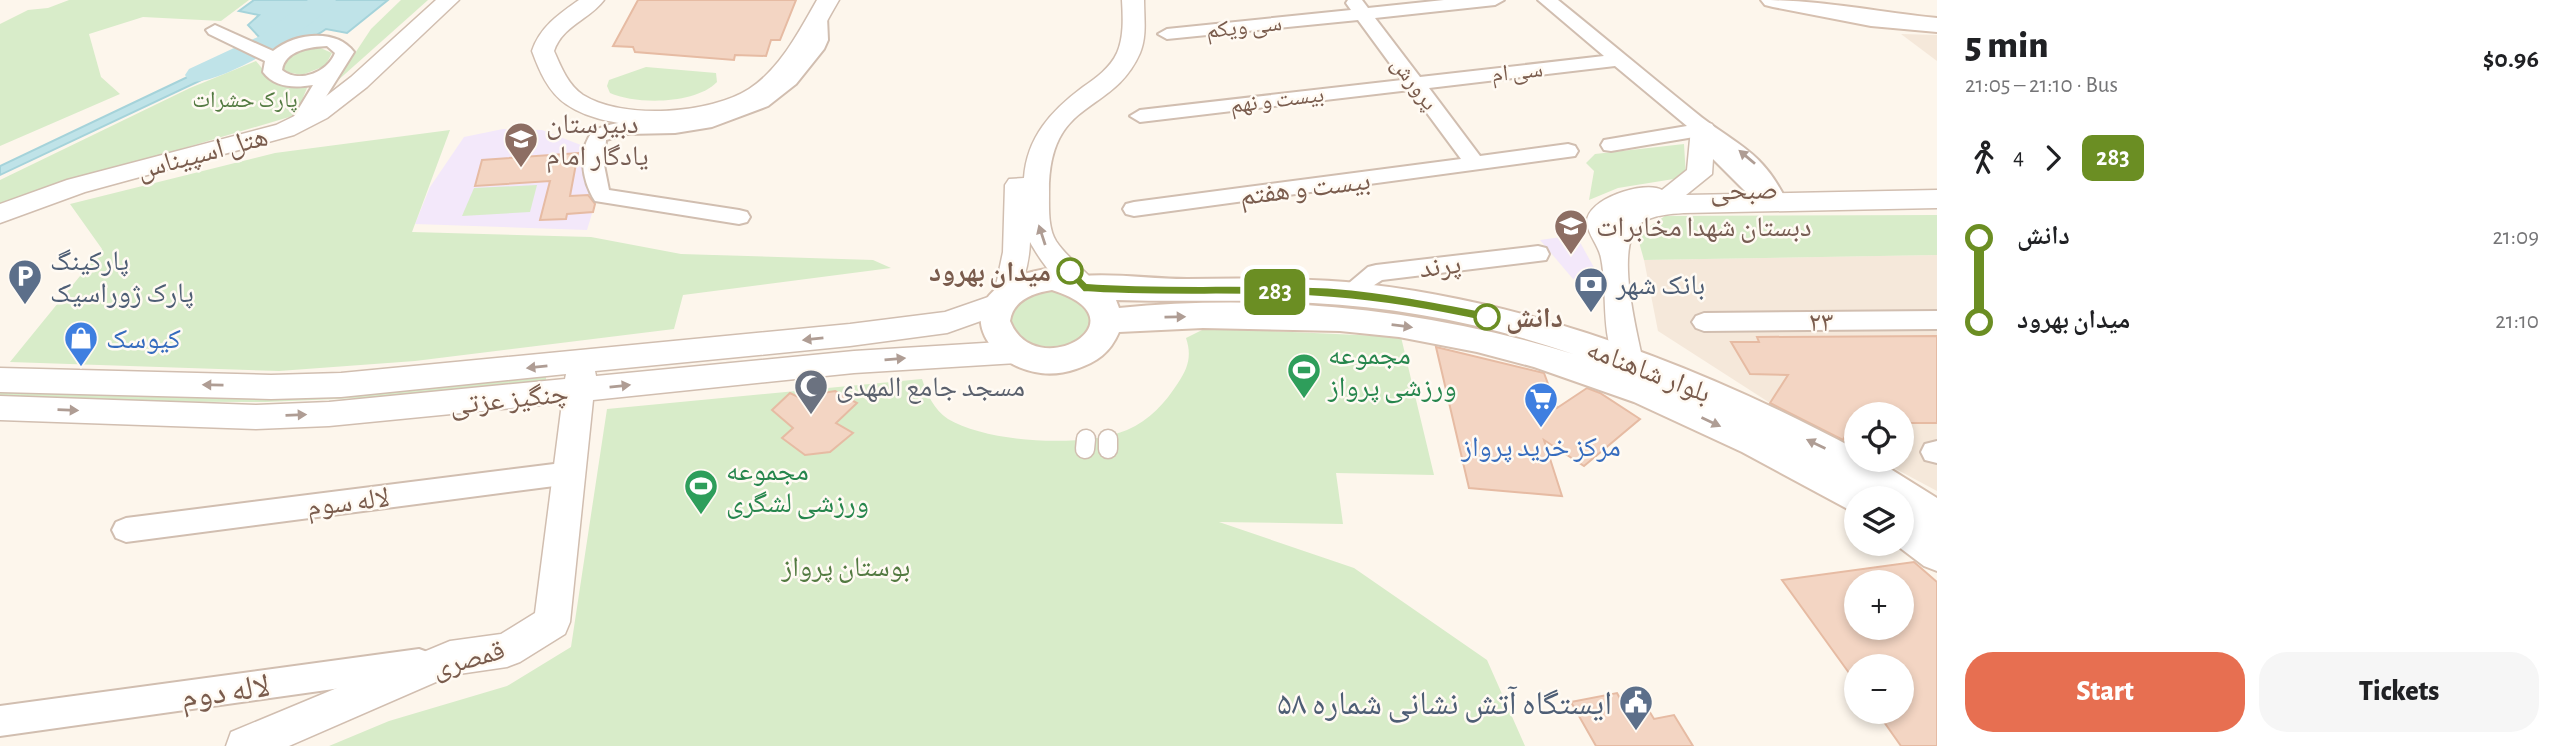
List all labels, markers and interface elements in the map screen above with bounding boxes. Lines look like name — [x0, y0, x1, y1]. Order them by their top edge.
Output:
street label: سی ویکم — [1205, 12, 1284, 46]
text: 5 min — [1965, 27, 2049, 65]
text: $0.96 — [2483, 46, 2539, 72]
street label: پرورش — [1386, 53, 1441, 116]
street label: سی ام — [1490, 58, 1544, 90]
text: 21:05 – 21:10 · Bus — [1965, 74, 2118, 97]
street label: بیست و نهم — [1229, 83, 1326, 121]
park label: پارک حشرات — [192, 89, 298, 113]
place label: دبیرستان یادگار امام — [546, 111, 649, 174]
school or university icon: دبیرستان یادگار امام — [502, 120, 540, 169]
street label: هتل اسپیناس — [134, 123, 272, 187]
icon: walk — [1965, 139, 2003, 177]
icon: forward — [2034, 139, 2072, 177]
text: 4 — [2013, 146, 2024, 169]
text: 283 — [2096, 146, 2130, 170]
one-way arrow — [1738, 150, 1756, 165]
street label: بیست و هفتم — [1238, 167, 1373, 214]
street label: صبحی — [1710, 176, 1778, 208]
school or university icon: دبستان شهدا مخابرات — [1552, 207, 1590, 256]
place label: دبستان شهدا مخابرات — [1596, 214, 1812, 243]
text: دانش — [2017, 223, 2070, 249]
one-way arrow — [1036, 224, 1047, 245]
text: 21:09 — [2492, 226, 2539, 249]
place label: پارکینگ پارک ژوراسیک — [50, 248, 194, 309]
street label: پرند — [1418, 251, 1463, 285]
parking icon: پارکینگ پارک ژوراسیک — [6, 257, 44, 306]
marker: میدان بهرود — [1057, 258, 1083, 284]
place label: میدان بهرود — [929, 259, 1051, 288]
bank icon: بانک شهر — [1572, 265, 1610, 314]
line badge: 283 — [1235, 269, 1315, 315]
place label: بانک شهر — [1615, 272, 1705, 300]
text: 283 — [1258, 280, 1292, 304]
marker: دانش — [1474, 304, 1500, 330]
place label: دانش — [1506, 305, 1563, 334]
text: میدان بهرود — [2017, 307, 2130, 333]
street label: ۲۳ — [1808, 309, 1834, 337]
text: 21:10 — [2495, 310, 2539, 333]
one-way arrow — [1164, 311, 1186, 323]
shop icon: کیوسک — [62, 319, 100, 368]
one-way arrow — [1391, 321, 1413, 332]
place label: کیوسک — [106, 326, 181, 354]
one-way arrow — [801, 334, 823, 345]
street label: بلوار شاهنامه — [1582, 335, 1714, 408]
place label: مجموعه ورزشی پرواز — [1327, 342, 1457, 404]
sports icon: مجموعه ورزشی پرواز — [1285, 351, 1323, 400]
one-way arrow — [884, 353, 906, 364]
one-way arrow — [526, 361, 548, 372]
mosque icon: مسجد جامع المهدی — [792, 367, 830, 416]
place label: مسجد جامع المهدی — [836, 374, 1025, 404]
one-way arrow — [202, 380, 224, 391]
street label: چنگیز عزتی — [449, 380, 570, 422]
supermarket icon: مرکز خرید پرواز — [1522, 380, 1560, 429]
one-way arrow — [609, 381, 631, 392]
map controls — [1844, 402, 1914, 724]
button: locate — [1844, 402, 1914, 472]
one-way arrow — [57, 405, 79, 416]
one-way arrow — [285, 410, 307, 421]
one-way arrow — [1701, 417, 1722, 428]
place label: مرکز خرید پرواز — [1460, 434, 1621, 463]
one-way arrow — [1806, 439, 1826, 450]
place label: مجموعه ورزشی لشگری — [726, 458, 869, 520]
sports icon: مجموعه ورزشی لشگری — [682, 467, 720, 516]
street label: لاله سوم — [305, 484, 391, 525]
button: layers — [1844, 486, 1914, 556]
park label: بوستان پرواز — [781, 554, 910, 583]
button: + — [1844, 570, 1914, 640]
street label: قمصری — [429, 636, 508, 685]
button: Start — [1965, 652, 2245, 732]
button: Tickets — [2259, 652, 2539, 732]
button: − — [1844, 654, 1914, 724]
street label: لاله دوم — [179, 670, 272, 718]
public building icon: ایستگاه آتش نشانی شماره ۵۸ — [1617, 683, 1655, 732]
place label: ایستگاه آتش نشانی شماره ۵۸ — [1277, 686, 1612, 723]

